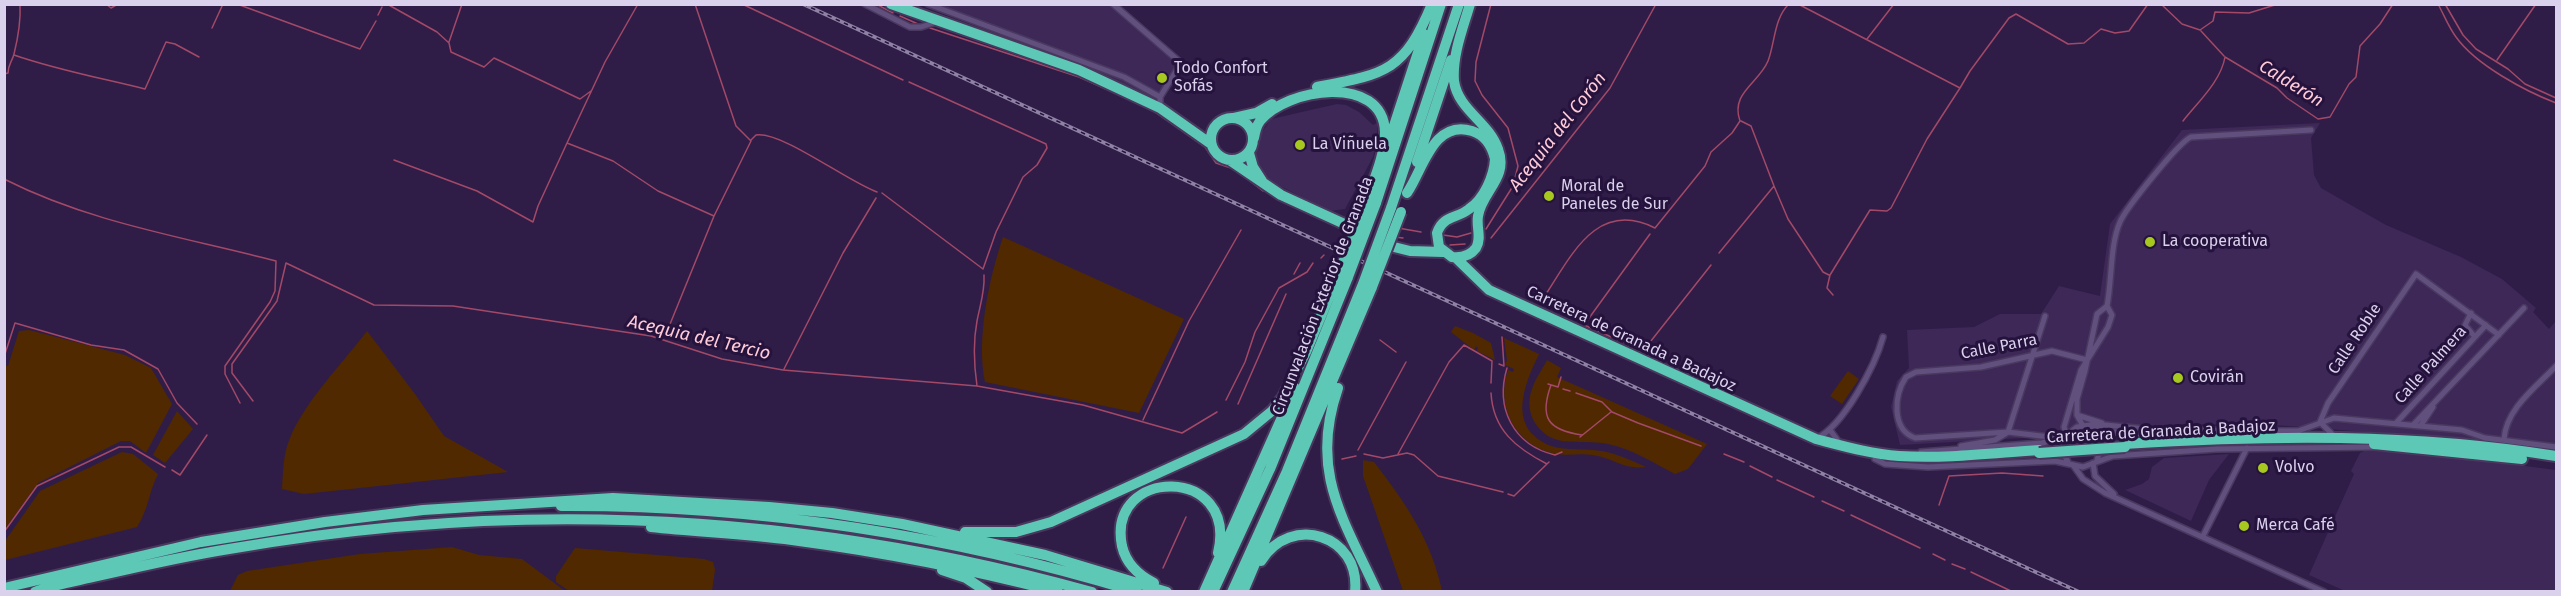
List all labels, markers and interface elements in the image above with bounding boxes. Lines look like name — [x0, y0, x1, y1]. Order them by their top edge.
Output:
water label: Calderón — [2255, 56, 2327, 112]
place label: Todo Confort Sofás — [1174, 59, 1268, 97]
water label: Acequia del Corón — [1505, 68, 1611, 196]
marker: Todo Confort Sofás — [1155, 71, 1169, 85]
place label: La Viñuela — [1312, 135, 1387, 155]
marker: La Viñuela — [1293, 138, 1307, 152]
street label: Circunvalación Exterior de Granada — [1268, 174, 1378, 418]
place label: Moral de Paneles de Sur — [1561, 177, 1668, 215]
marker: Moral de Paneles de Sur — [1542, 189, 1556, 203]
place label: La cooperativa — [2162, 232, 2268, 252]
marker: La cooperativa — [2143, 235, 2157, 249]
street label: Carretera de Granada a Badajoz — [1523, 282, 1739, 396]
street label: Calle Roble — [2324, 300, 2386, 378]
water label: Acequia del Tercio — [626, 311, 772, 365]
street label: Calle Palmera — [2391, 322, 2471, 408]
street label: Calle Parra — [1959, 330, 2039, 364]
place label: Covirán — [2190, 368, 2244, 388]
marker: Covirán — [2171, 371, 2185, 385]
street label: Carretera de Granada a Badajoz — [2046, 416, 2276, 448]
place label: Volvo — [2275, 458, 2315, 478]
marker: Volvo — [2256, 461, 2270, 475]
place label: Merca Café — [2256, 516, 2335, 536]
marker: Merca Café — [2237, 519, 2251, 533]

